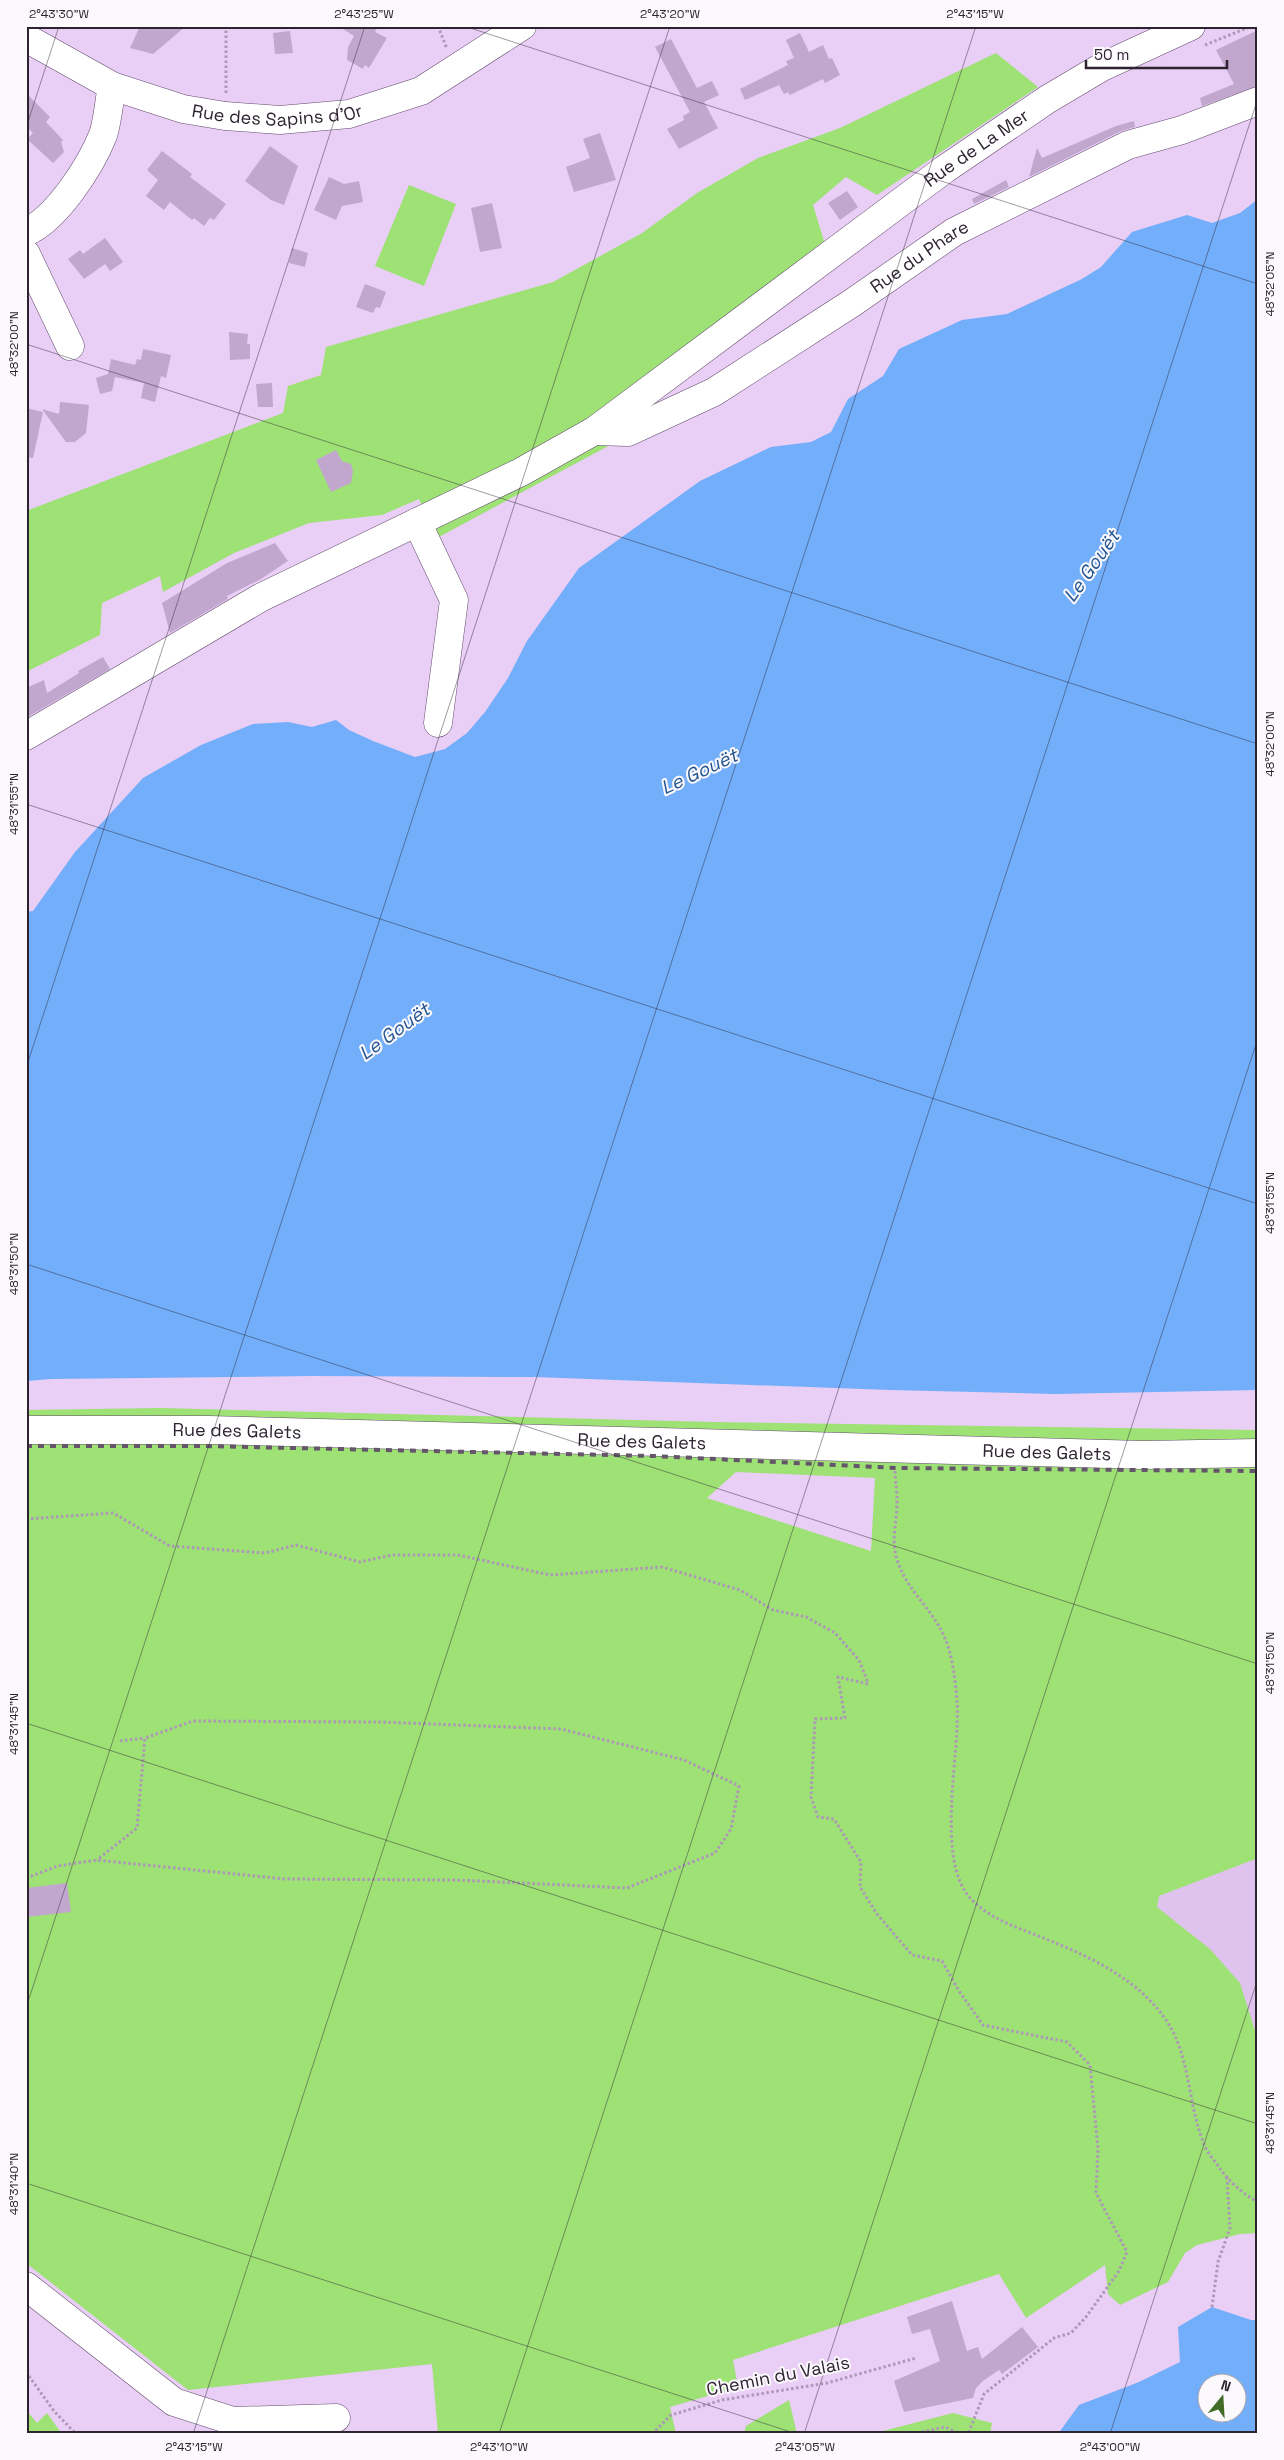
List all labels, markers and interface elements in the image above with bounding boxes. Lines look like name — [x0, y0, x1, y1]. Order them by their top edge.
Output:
text: 2°43'30"W — [29, 6, 90, 22]
text: 2°43'25"W — [334, 6, 394, 22]
text: 2°43'20"W — [640, 6, 701, 22]
text: 2°43'15"W — [946, 6, 1004, 22]
scale bar — [1086, 38, 1228, 70]
text: 50 m — [1094, 45, 1129, 64]
street label: Rue des Sapins d'Or — [190, 98, 366, 131]
street label: Rue de La Mer — [919, 103, 1033, 192]
street label: Rue du Phare — [865, 215, 972, 298]
text: 48°32'05"N — [1262, 252, 1278, 317]
text: 48°32'00"N — [6, 311, 22, 377]
water label: Le Gouët — [1058, 524, 1126, 607]
text: 48°32'00"N — [1262, 711, 1278, 777]
water label: Le Gouët — [657, 742, 744, 800]
text: 48°31'55"N — [6, 773, 22, 835]
water label: Le Gouët — [354, 996, 437, 1066]
text: 48°31'55"N — [1262, 1172, 1278, 1234]
text: 48°31'50"N — [6, 1233, 22, 1295]
street label: Rue des Galets — [173, 1418, 302, 1443]
street label: Rue des Galets — [577, 1428, 707, 1454]
street label: Rue des Galets — [982, 1439, 1111, 1465]
text: 48°31'50"N — [1262, 1632, 1278, 1694]
text: 48°31'45"N — [6, 1693, 22, 1755]
text: 48°31'45"N — [1262, 2092, 1278, 2154]
text: 48°31'40"N — [6, 2153, 22, 2215]
street label: Chemin du Valais — [704, 2350, 851, 2401]
north arrow — [1196, 2372, 1246, 2422]
text: N — [1219, 2376, 1233, 2396]
text: 2°43'15"W — [165, 2439, 223, 2455]
text: 2°43'10"W — [470, 2439, 528, 2455]
text: 2°43'05"W — [775, 2439, 836, 2455]
text: 2°43'00"W — [1080, 2439, 1141, 2455]

